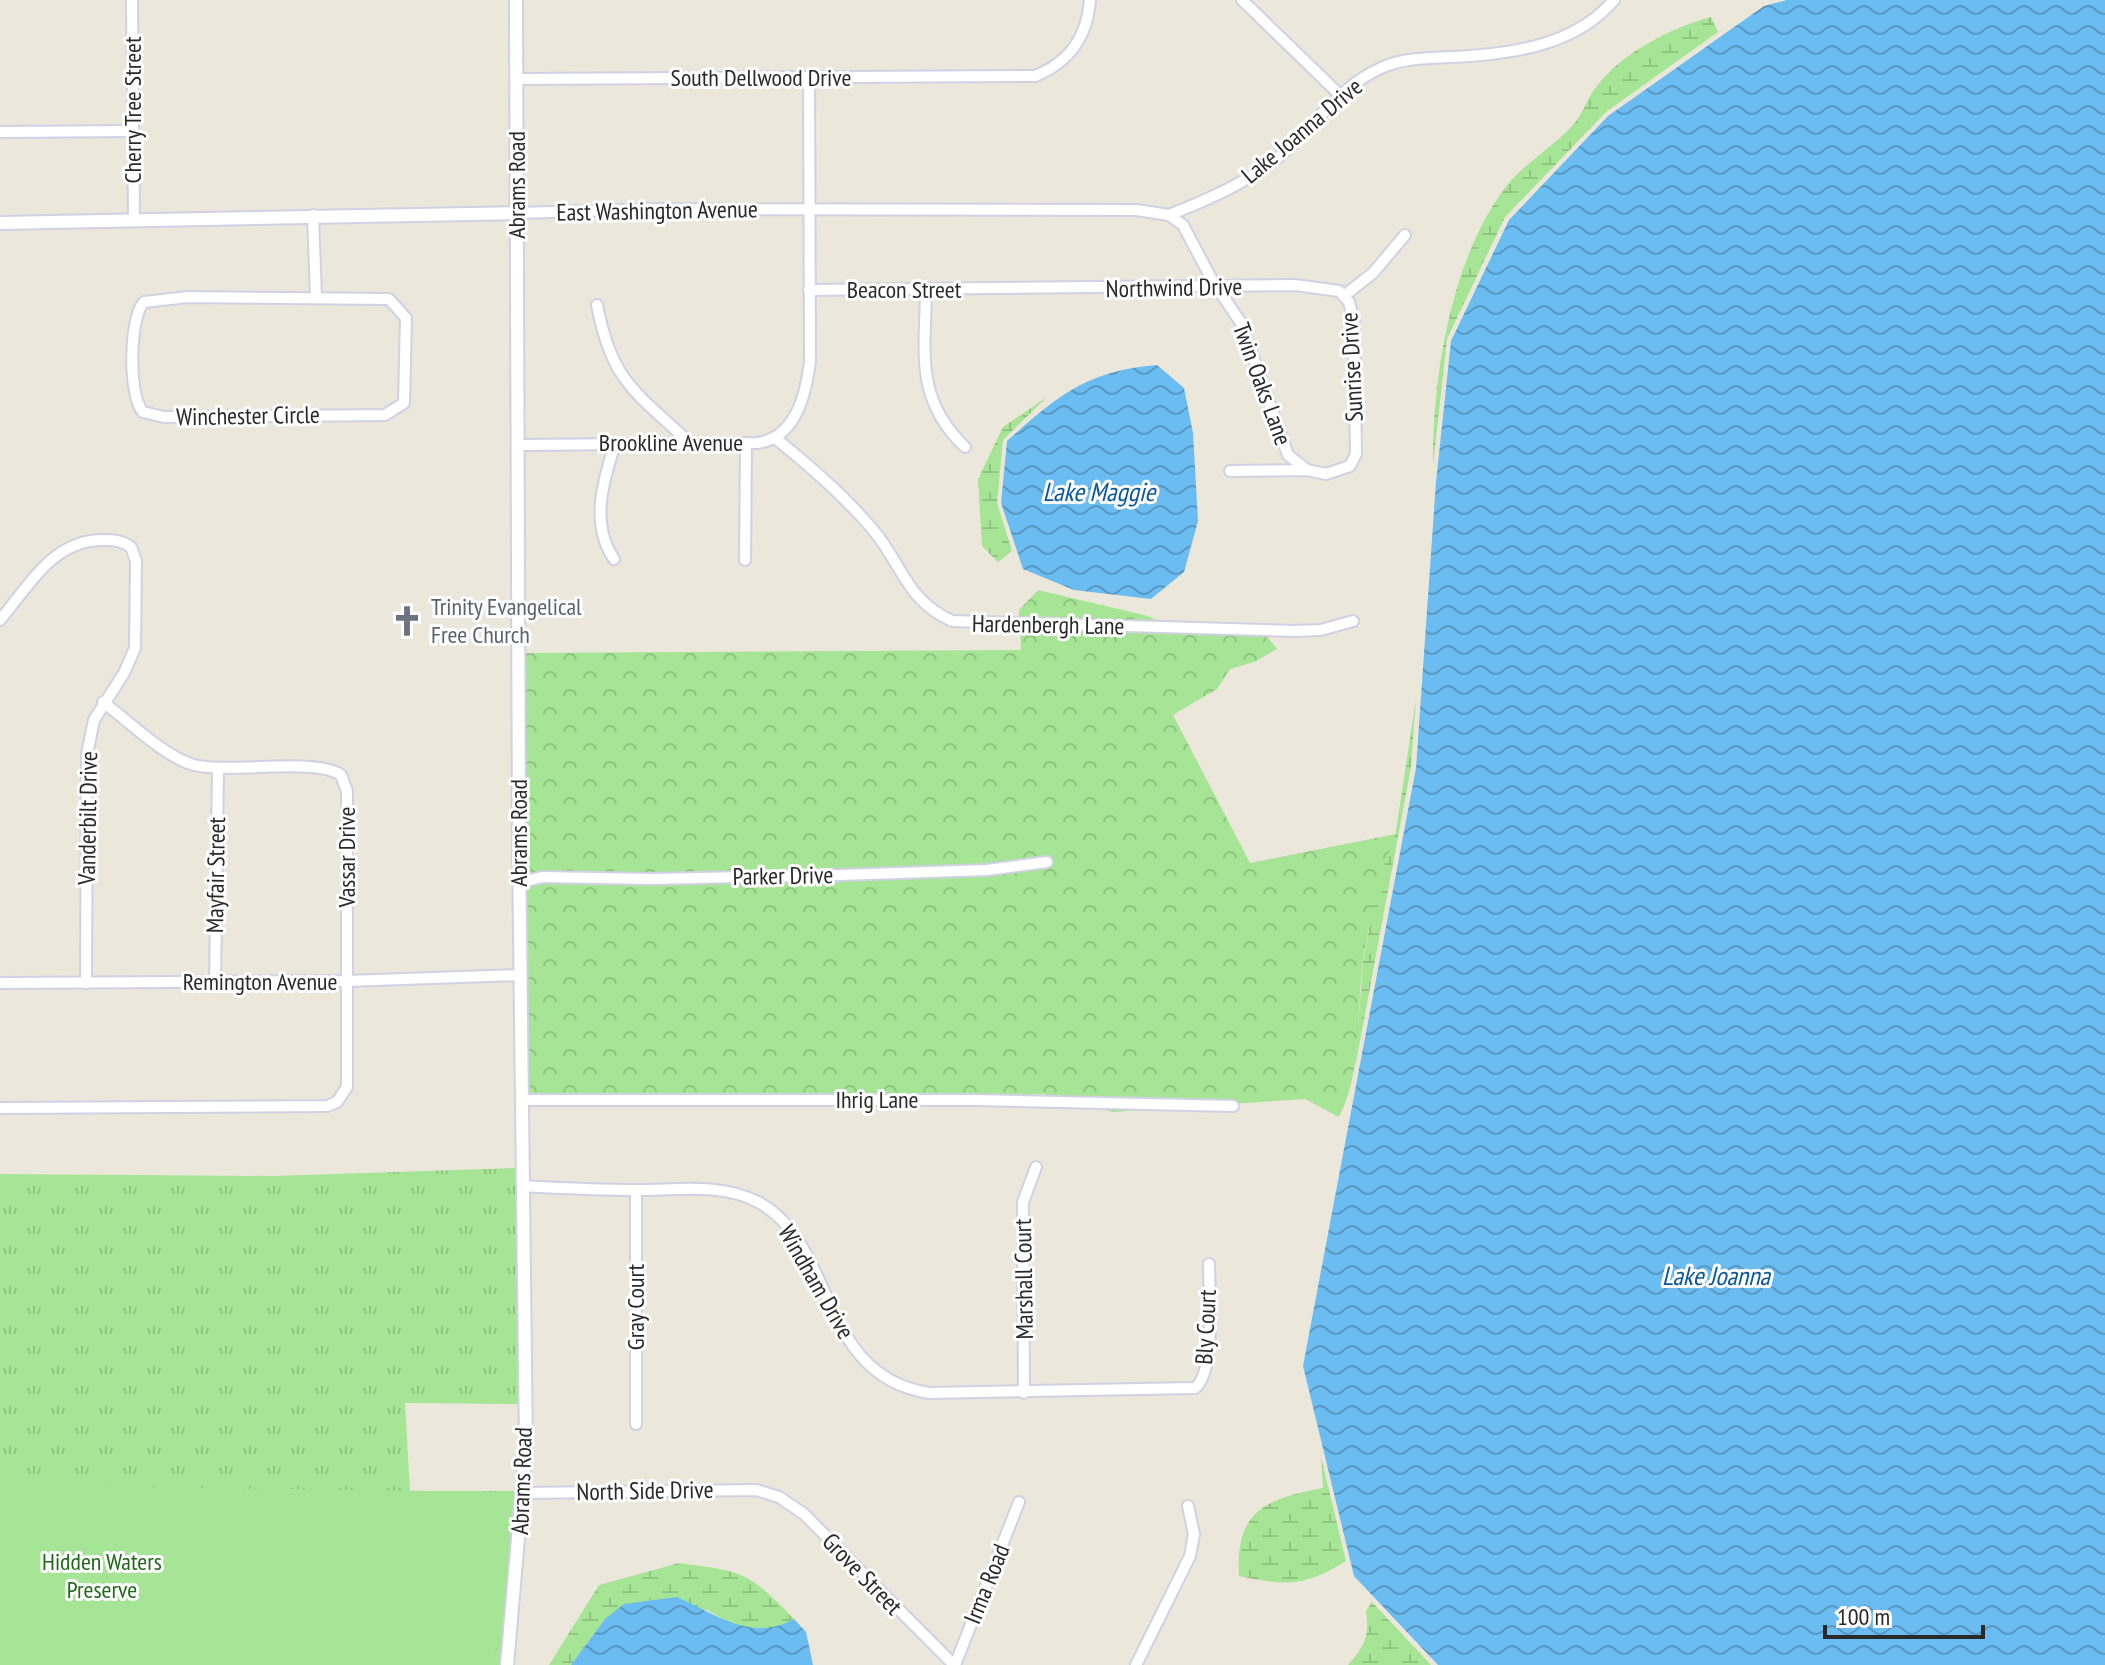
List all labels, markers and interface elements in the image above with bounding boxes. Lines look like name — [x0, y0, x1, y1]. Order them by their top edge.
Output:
street label: Cherry Tree Street — [117, 36, 148, 184]
street label: South Dellwood Drive — [671, 62, 851, 93]
street label: Lake Joanna Drive — [1235, 71, 1368, 190]
street label: Abrams Road — [501, 131, 532, 239]
street label: East Washington Avenue — [556, 193, 758, 228]
street label: Northwind Drive — [1105, 271, 1243, 304]
street label: Beacon Street — [847, 274, 962, 305]
street label: Sunrise Drive — [1333, 311, 1370, 423]
street label: Twin Oaks Lane — [1226, 318, 1299, 449]
street label: Winchester Circle — [176, 399, 320, 432]
street label: Brookline Avenue — [599, 427, 743, 458]
water label: Lake Maggie — [1043, 475, 1158, 508]
place label: Trinity Evangelical Free Church — [431, 591, 582, 650]
church icon: Trinity Evangelical Free Church — [390, 604, 424, 638]
street label: Hardenbergh Lane — [972, 608, 1125, 641]
street label: Vanderbilt Drive — [71, 751, 104, 886]
street label: Abrams Road — [503, 779, 534, 887]
street label: Vassar Drive — [331, 807, 362, 908]
street label: Mayfair Street — [199, 816, 232, 933]
street label: Parker Drive — [732, 859, 834, 892]
street label: Remington Avenue — [183, 966, 337, 997]
street label: Ihrig Lane — [835, 1084, 919, 1115]
street label: Marshall Court — [1007, 1218, 1040, 1340]
street label: Windham Drive — [771, 1219, 862, 1344]
water label: Lake Joanna — [1662, 1259, 1772, 1292]
street label: Gray Court — [620, 1263, 651, 1350]
street label: Bly Court — [1188, 1288, 1223, 1365]
street label: Abrams Road — [504, 1427, 539, 1535]
street label: North Side Drive — [576, 1474, 714, 1507]
street label: Grove Street — [816, 1526, 909, 1622]
street label: Irma Road — [957, 1539, 1017, 1628]
park label: Hidden Waters Preserve — [42, 1546, 162, 1605]
scale bar — [1825, 1589, 1983, 1639]
text: 100 m — [1837, 1601, 1890, 1632]

